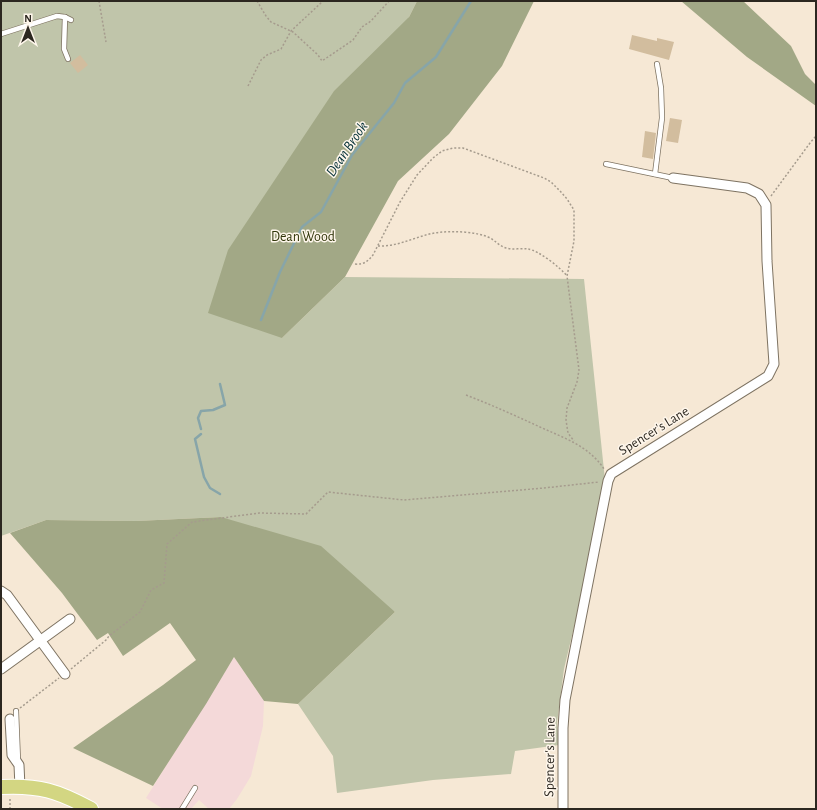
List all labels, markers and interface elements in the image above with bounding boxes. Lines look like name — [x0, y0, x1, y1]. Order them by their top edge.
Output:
north arrow — [8, 8, 48, 48]
text: N — [24, 13, 32, 24]
water label: Dean Brook — [323, 119, 371, 179]
park label: Dean Wood — [271, 230, 335, 244]
street label: Spencer's Lane — [616, 404, 692, 458]
street label: Spencer's Lane — [542, 717, 558, 797]

